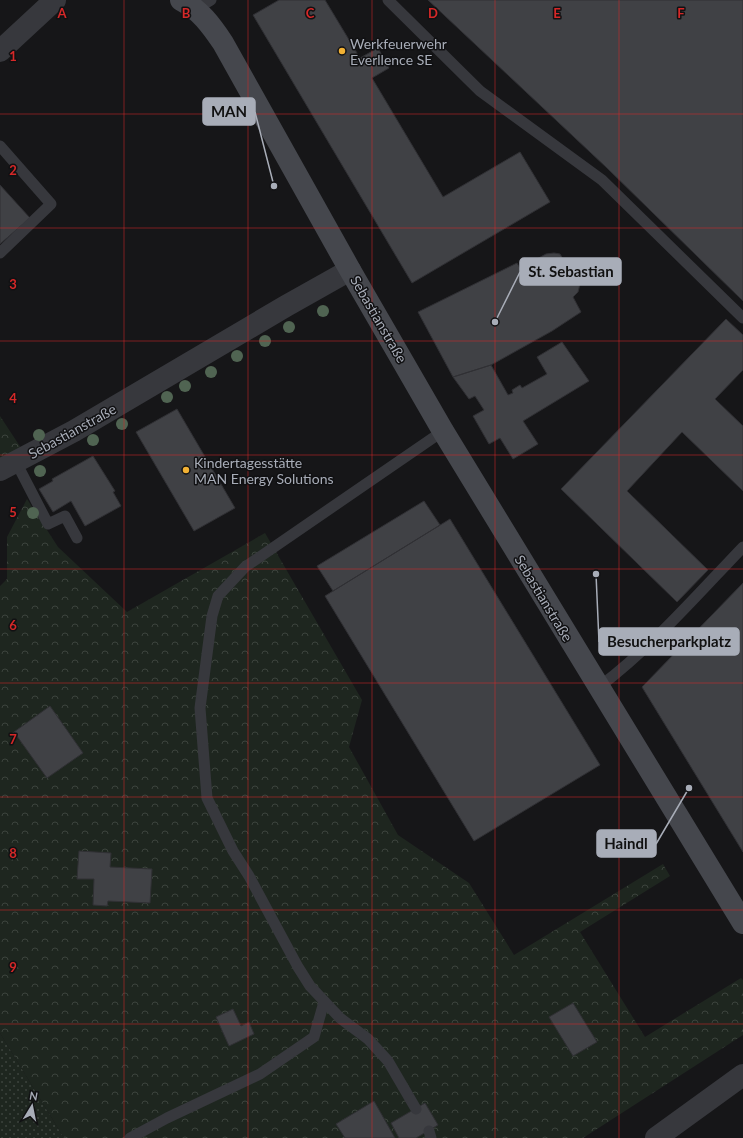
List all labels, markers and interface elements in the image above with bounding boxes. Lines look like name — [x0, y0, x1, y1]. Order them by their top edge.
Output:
text: A — [56, 5, 67, 21]
text: B — [182, 5, 191, 21]
text: C — [306, 5, 315, 21]
text: D — [428, 5, 438, 21]
text: E — [553, 5, 561, 21]
text: F — [677, 5, 685, 21]
place label: Werkfeuerwehr Everllence SE — [350, 35, 447, 68]
marker: Werkfeuerwehr Everllence SE — [337, 46, 347, 56]
text: 1 — [9, 48, 17, 64]
callout: MAN — [203, 98, 255, 125]
text: MAN — [211, 102, 247, 120]
text: 2 — [9, 162, 17, 178]
callout: St. Sebastian — [520, 258, 621, 285]
text: St. Sebastian — [528, 262, 614, 280]
street label: Sebastianstraße — [347, 272, 411, 366]
text: 3 — [9, 276, 17, 292]
text: 4 — [9, 390, 17, 406]
street label: Sebastianstraße — [25, 400, 119, 462]
place label: Kindertagesstätte MAN Energy Solutions — [194, 454, 334, 487]
marker: Kindertagesstätte MAN Energy Solutions — [181, 465, 191, 475]
text: 5 — [9, 504, 17, 520]
street label: Sebastianstraße — [512, 552, 576, 644]
text: 6 — [9, 617, 17, 633]
callout: Besucherparkplatz — [599, 628, 739, 655]
text: Besucherparkplatz — [607, 632, 731, 650]
text: 7 — [9, 731, 17, 747]
callout: Haindl — [597, 830, 656, 857]
text: Haindl — [604, 834, 648, 852]
text: 8 — [9, 845, 17, 861]
text: 9 — [9, 959, 17, 975]
north arrow — [12, 1086, 52, 1126]
text: N — [29, 1089, 39, 1103]

